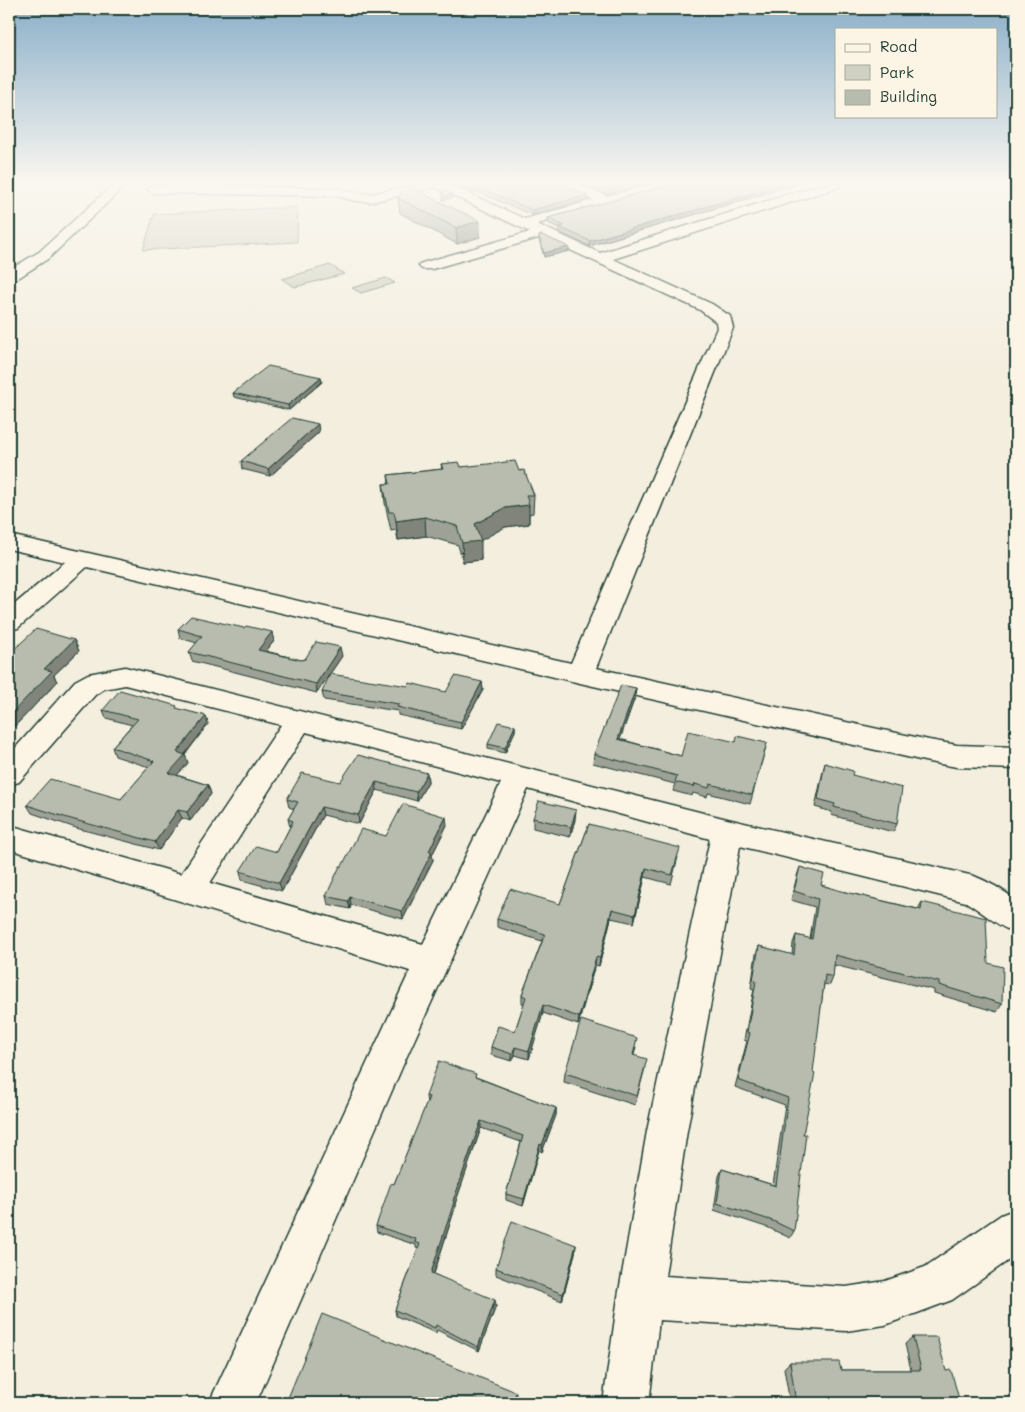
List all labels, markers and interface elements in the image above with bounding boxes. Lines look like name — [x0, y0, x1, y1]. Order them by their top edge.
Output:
legend — [835, 28, 998, 118]
text: Road — [880, 36, 917, 56]
text: Park — [880, 62, 914, 82]
text: Building — [880, 86, 937, 106]

